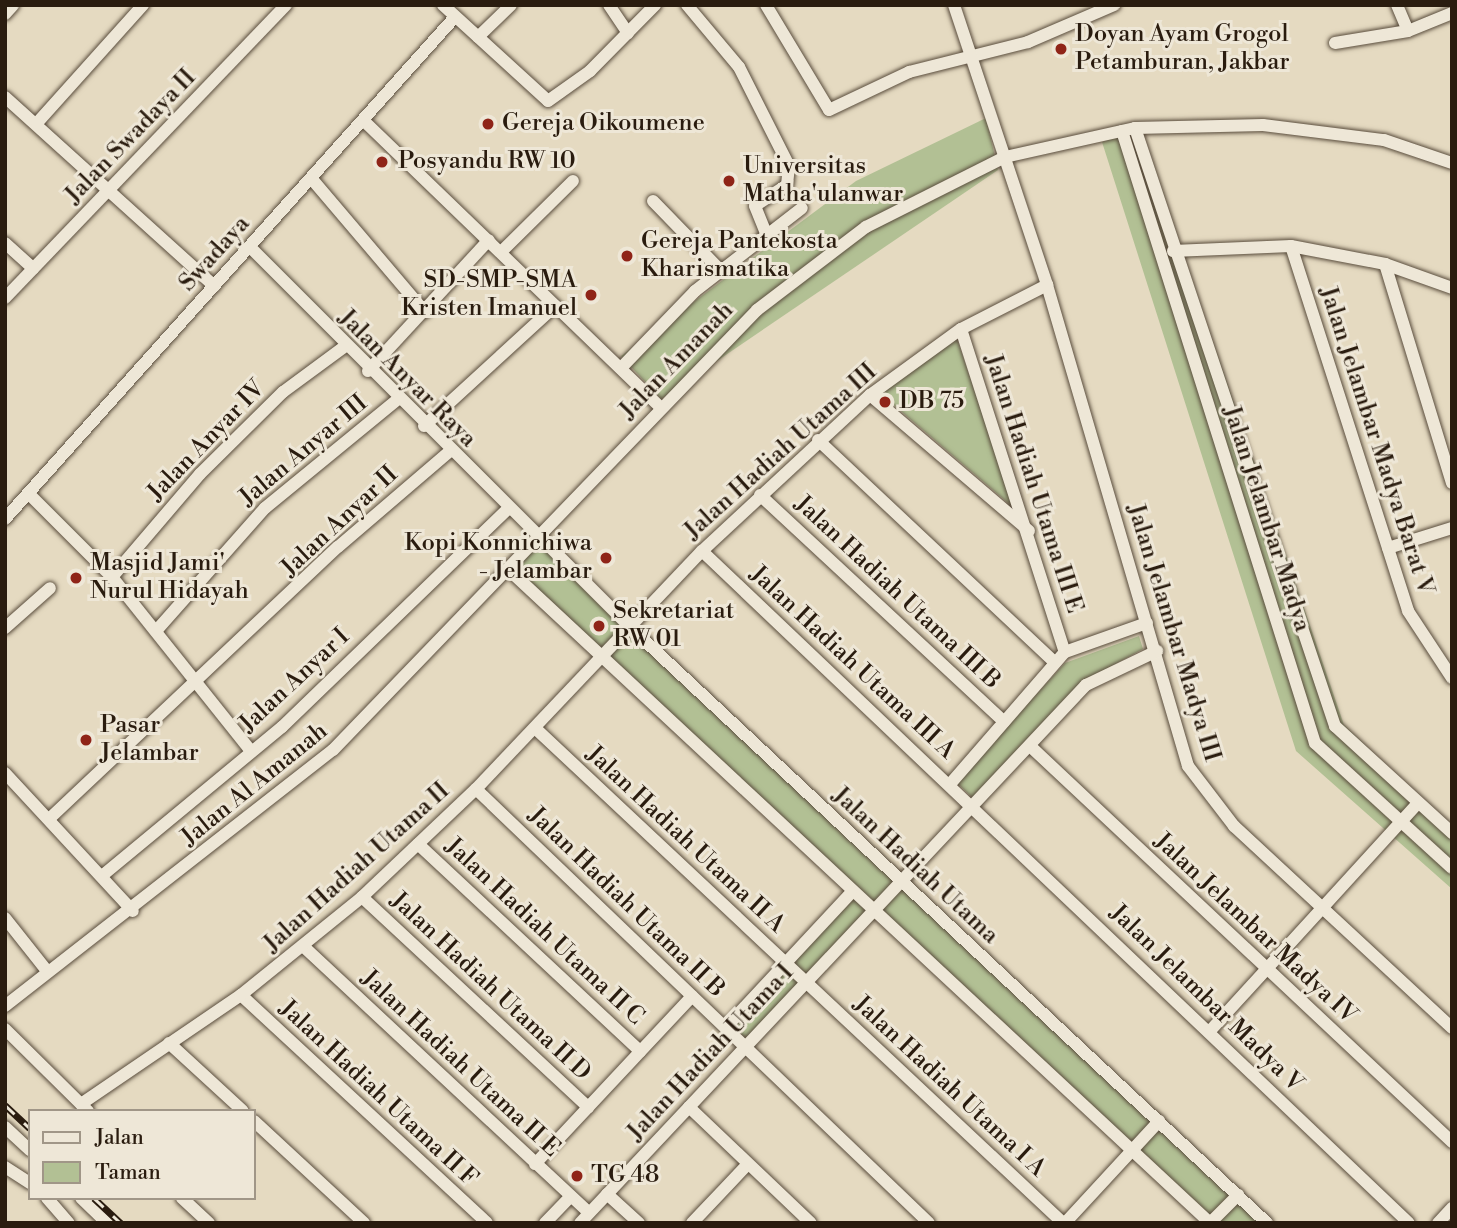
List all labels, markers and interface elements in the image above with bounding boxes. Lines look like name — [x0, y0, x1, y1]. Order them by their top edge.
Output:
place label: Doyan Ayam Grogol Petamburan, Jakbar — [1075, 21, 1290, 77]
marker: Doyan Ayam Grogol Petamburan, Jakbar — [1053, 41, 1069, 57]
street label: Jalan Swadaya II — [60, 64, 202, 210]
place label: Gereja Oikoumene — [502, 110, 705, 138]
marker: Gereja Oikoumene — [480, 116, 496, 132]
place label: Posyandu RW 10 — [398, 148, 576, 176]
marker: Posyandu RW 10 — [372, 152, 392, 172]
place label: Universitas Matha'ulanwar — [743, 153, 903, 209]
marker: Universitas Matha'ulanwar — [721, 173, 737, 189]
street label: Swadaya — [174, 210, 256, 298]
place label: Gereja Pantekosta Kharismatika — [641, 228, 838, 284]
marker: Gereja Pantekosta Kharismatika — [619, 248, 635, 264]
place label: SD-SMP-SMA Kristen Imanuel — [401, 267, 577, 323]
street label: Jalan Jelambar Madya Barat V — [1312, 283, 1440, 599]
marker: SD-SMP-SMA Kristen Imanuel — [583, 287, 599, 303]
street label: Jalan Amanah — [614, 297, 740, 425]
street label: Jalan Anyar Raya — [332, 304, 482, 454]
street label: Jalan Hadiah Utama III E — [978, 351, 1088, 617]
street label: Jalan Hadiah Utama III — [679, 358, 883, 546]
street label: Jalan Anyar IV — [142, 375, 272, 507]
place label: DB 75 — [899, 388, 964, 416]
street label: Jalan Anyar III — [234, 389, 374, 513]
marker: DB 75 — [877, 394, 893, 410]
street label: Jalan Jelambar Madya — [1216, 403, 1316, 635]
street label: Jalan Anyar II — [276, 461, 404, 583]
street label: Jalan Hadiah Utama III B — [788, 490, 1006, 696]
street label: Jalan Jelambar Madya III — [1120, 501, 1226, 765]
place label: Kopi Konnichiwa - Jelambar — [404, 530, 592, 586]
place label: Masjid Jami' Nurul Hidayah — [90, 550, 249, 606]
marker: Kopi Konnichiwa - Jelambar — [598, 550, 614, 566]
street label: Jalan Hadiah Utama III A — [743, 560, 961, 766]
marker: Masjid Jami' Nurul Hidayah — [68, 570, 84, 586]
place label: Sekretariat RW 01 — [613, 598, 734, 654]
marker: Sekretariat RW 01 — [591, 618, 607, 634]
street label: Jalan Anyar I — [234, 623, 356, 739]
place label: Pasar Jelambar — [100, 712, 199, 768]
street label: Jalan Al Amanah — [176, 717, 334, 853]
marker: Pasar Jelambar — [78, 732, 94, 748]
street label: Jalan Hadiah Utama II A — [580, 740, 790, 940]
street label: Jalan Hadiah Utama II — [258, 777, 456, 959]
street label: Jalan Hadiah Utama — [826, 782, 1004, 950]
street label: Jalan Hadiah Utama II B — [522, 802, 730, 1004]
street label: Jalan Jelambar Madya IV — [1148, 827, 1362, 1031]
street label: Jalan Hadiah Utama II C — [439, 832, 649, 1032]
street label: Jalan Hadiah Utama II D — [384, 887, 596, 1087]
street label: Jalan Jelambar Madya V — [1103, 899, 1309, 1099]
street label: Jalan Hadiah Utama I — [622, 959, 800, 1147]
street label: Jalan Hadiah Utama II E — [355, 964, 565, 1164]
street label: Jalan Hadiah Utama I A — [847, 991, 1051, 1183]
street label: Jalan Hadiah Utama II F — [273, 995, 483, 1193]
legend — [28, 1109, 256, 1200]
text: Jalan — [95, 1125, 144, 1151]
text: Taman — [95, 1160, 161, 1186]
place label: TG 48 — [591, 1162, 660, 1190]
marker: TG 48 — [569, 1168, 585, 1184]

